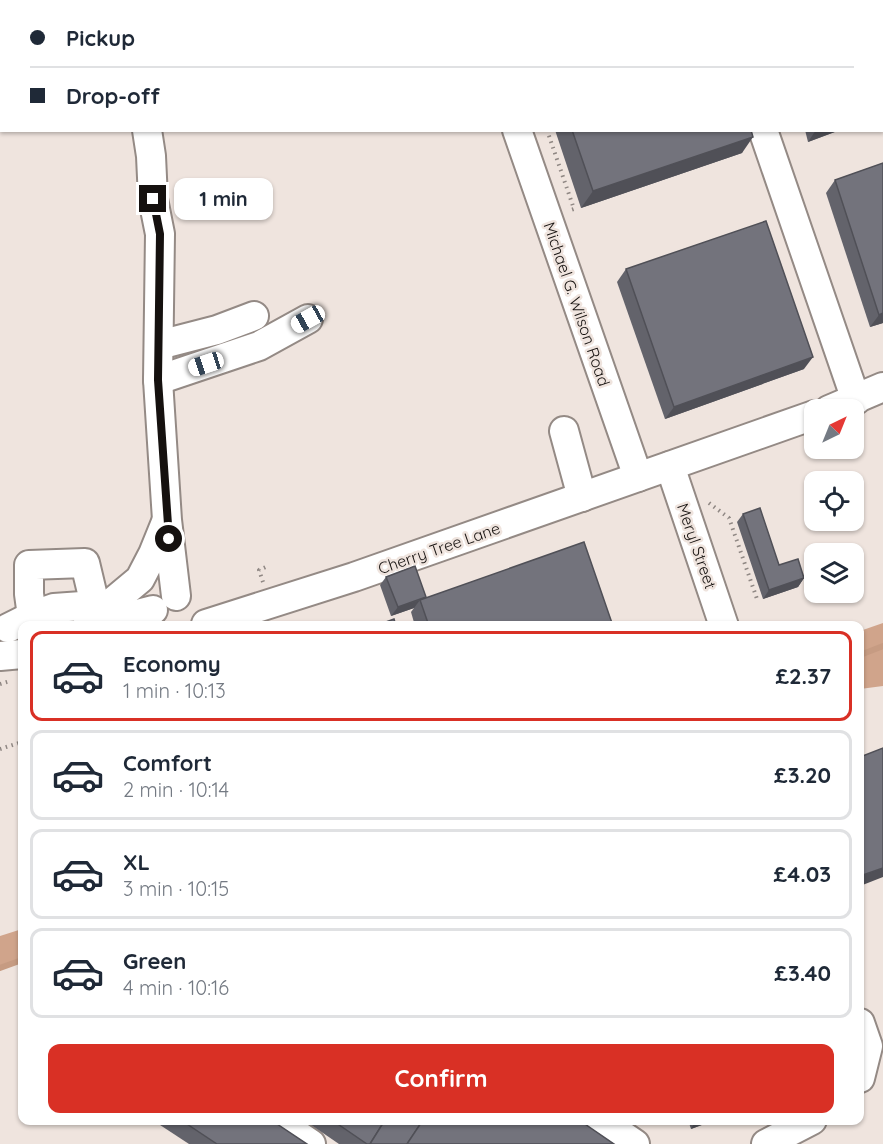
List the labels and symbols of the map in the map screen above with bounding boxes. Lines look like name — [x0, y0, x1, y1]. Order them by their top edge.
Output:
callout: 1 min — [174, 178, 273, 220]
route end — [139, 185, 166, 212]
street label: Michael G. Wilson Road — [540, 219, 614, 389]
car — [288, 302, 328, 336]
car — [186, 350, 226, 378]
north arrow — [804, 399, 864, 459]
street label: Meryl Street — [673, 501, 721, 591]
street label: Cherry Tree Lane — [375, 518, 503, 578]
route start — [155, 525, 182, 552]

